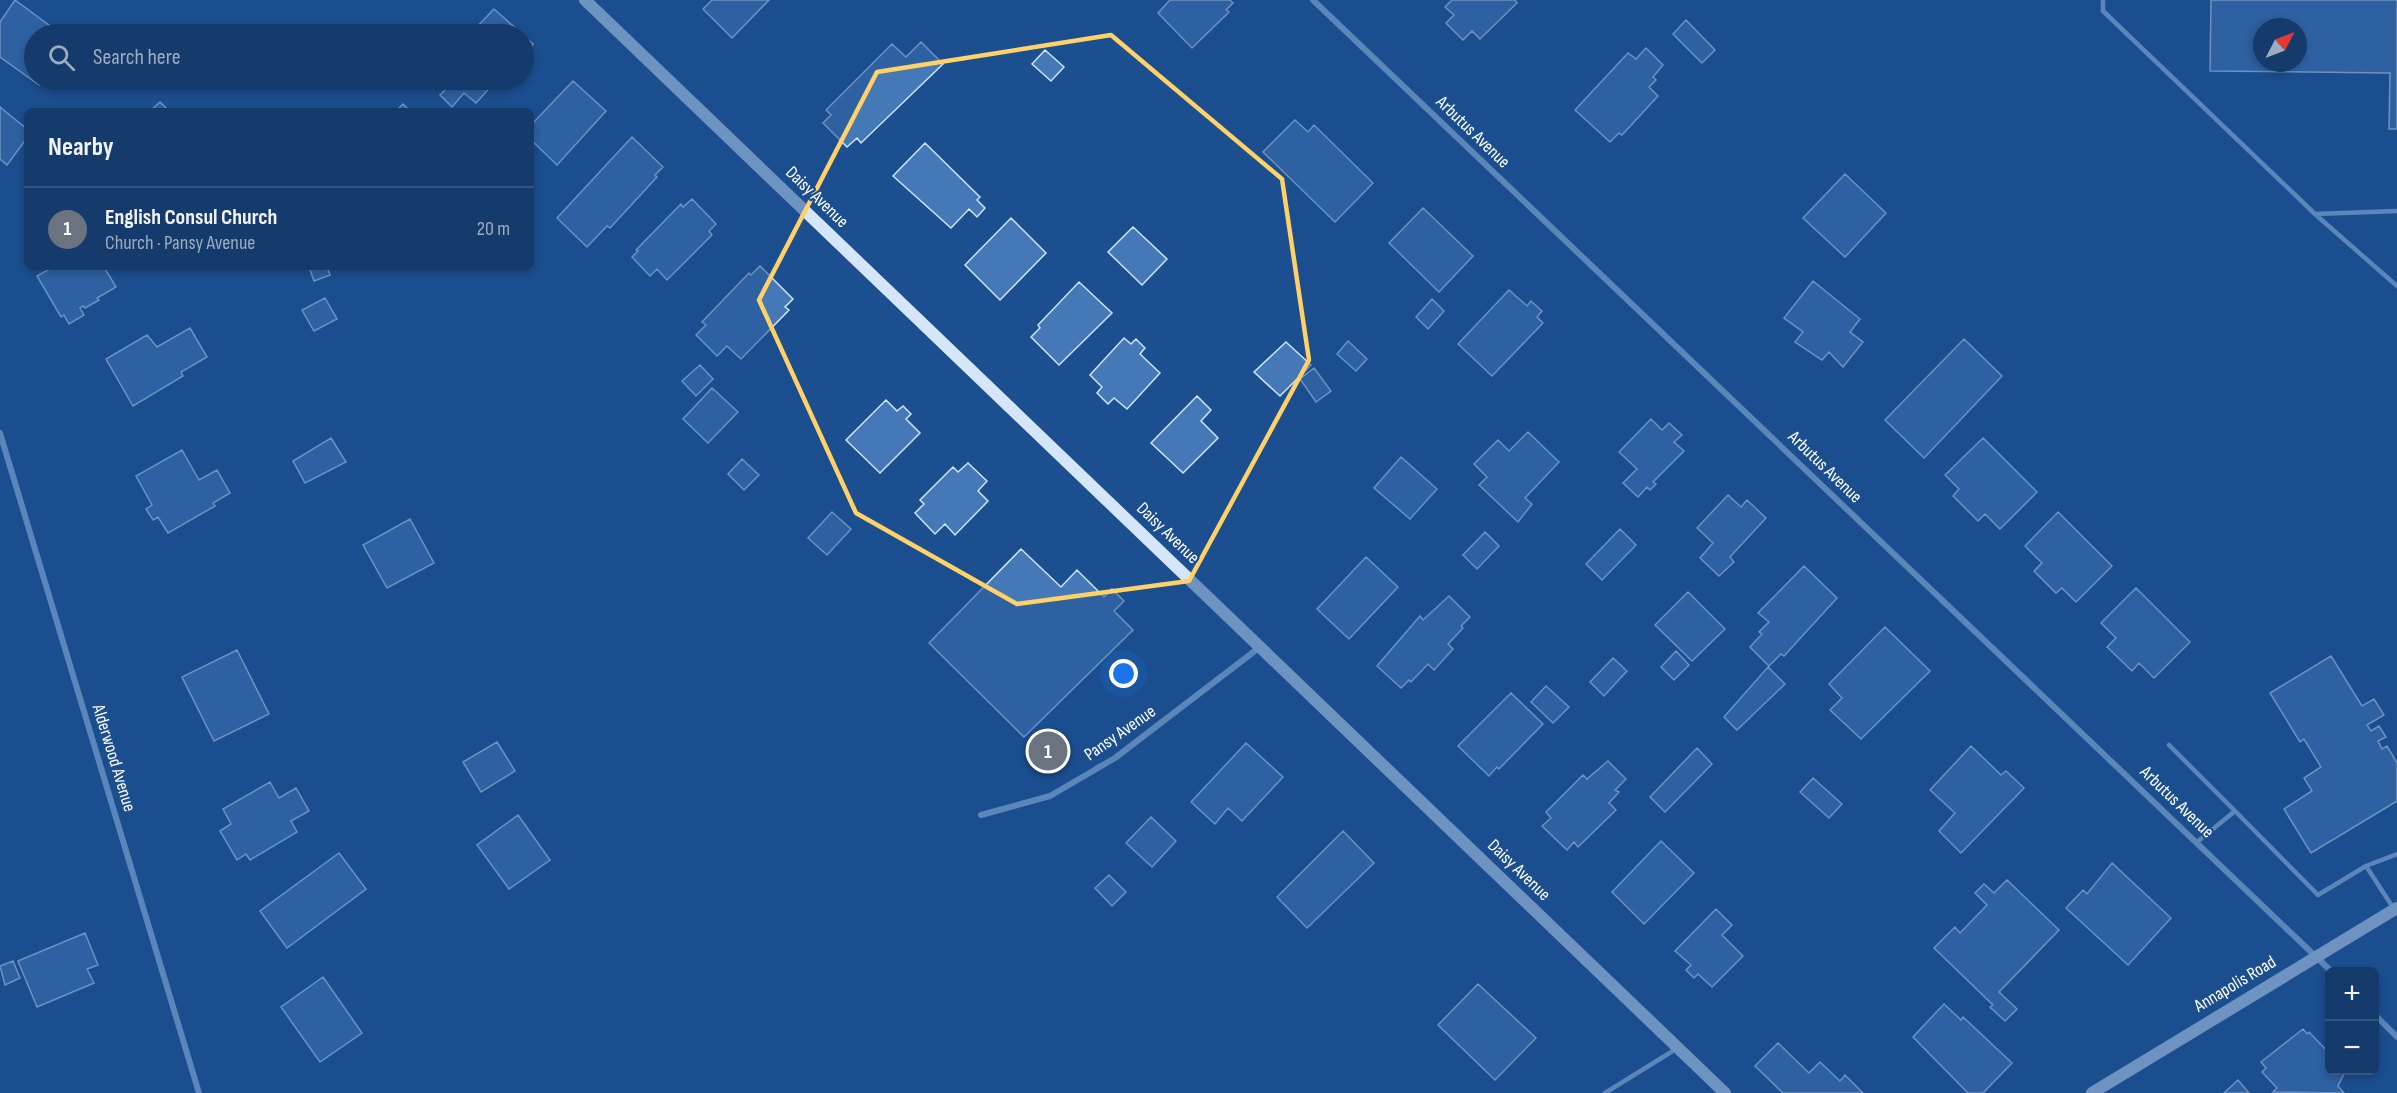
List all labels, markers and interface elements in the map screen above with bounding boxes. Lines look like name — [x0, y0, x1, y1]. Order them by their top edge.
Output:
north arrow — [2253, 18, 2307, 72]
search box — [24, 24, 534, 90]
icon: search — [45, 41, 78, 74]
text: Search here — [93, 44, 180, 71]
street label: Arbutus Avenue — [1431, 91, 1514, 172]
text: Nearby — [48, 132, 114, 163]
street label: Daisy Avenue — [781, 162, 853, 232]
text: English Consul Church — [105, 204, 277, 231]
text: 1 — [64, 217, 71, 241]
text: 20 m — [477, 217, 510, 241]
text: Church · Pansy Avenue — [105, 231, 255, 255]
street label: Arbutus Avenue — [1783, 426, 1866, 507]
street label: Daisy Avenue — [1132, 498, 1204, 568]
your location — [1109, 659, 1138, 688]
street label: Alderwood Avenue — [87, 701, 140, 814]
street label: Pansy Avenue — [1080, 701, 1160, 765]
pin: 1 — [1028, 728, 1068, 774]
street label: Arbutus Avenue — [2135, 761, 2218, 842]
street label: Daisy Avenue — [1483, 835, 1555, 905]
street label: Annapolis Road — [2189, 951, 2280, 1017]
map controls — [2325, 967, 2379, 1075]
button: + — [2325, 967, 2379, 1021]
button: − — [2325, 1021, 2379, 1075]

